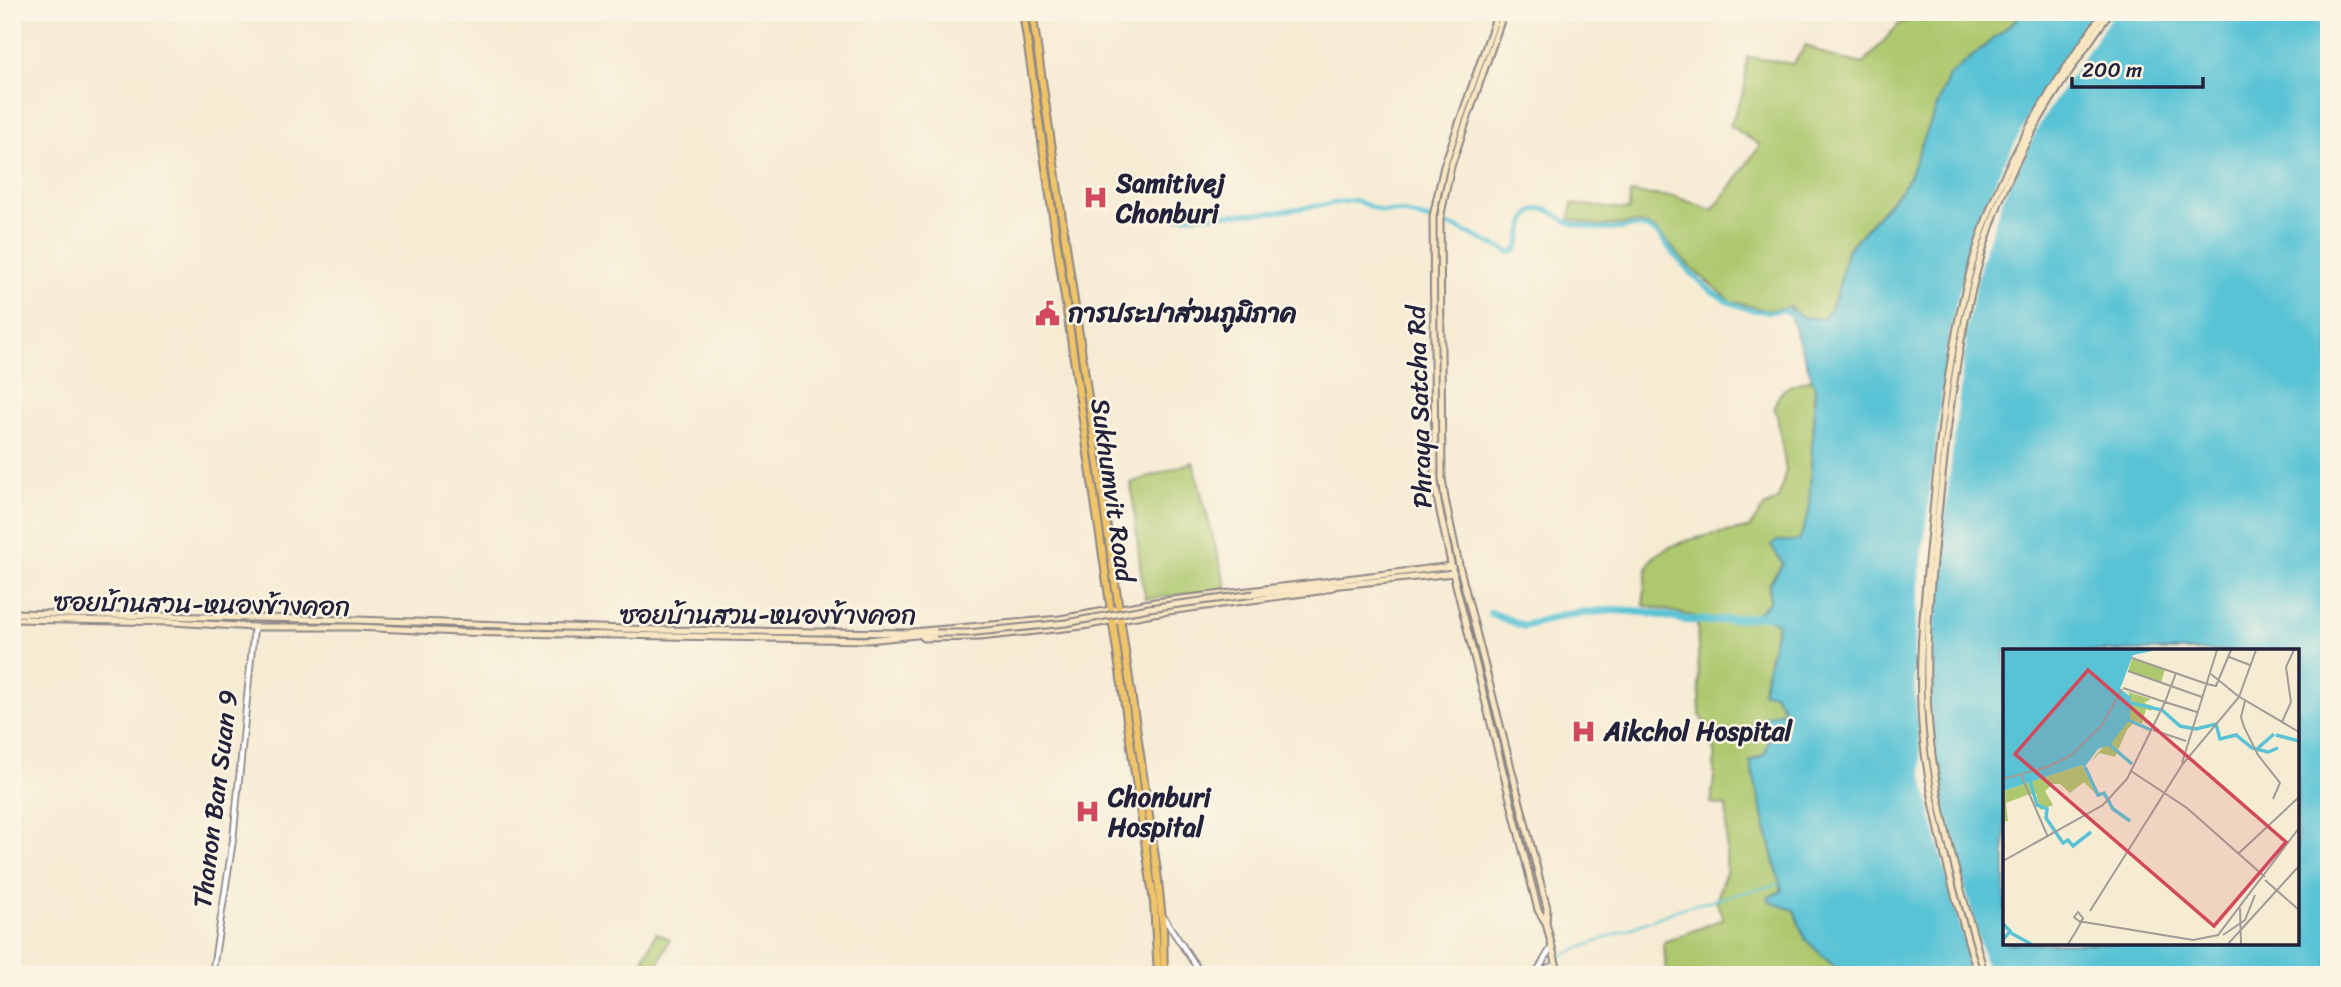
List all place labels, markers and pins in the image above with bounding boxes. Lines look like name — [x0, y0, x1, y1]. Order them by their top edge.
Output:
place label: Samitivej Chonburi — [1115, 160, 1227, 236]
hospital icon: Samitivej Chonburi — [1082, 184, 1110, 212]
place label: การประปาส่วนภูมิภาค — [1068, 290, 1297, 336]
public building icon: การประปาส่วนภูมิภาค — [1034, 299, 1062, 327]
place label: Aikchol Hospital — [1603, 708, 1794, 754]
hospital icon: Aikchol Hospital — [1570, 717, 1598, 745]
place label: Chonburi Hospital — [1107, 774, 1213, 850]
hospital icon: Chonburi Hospital — [1074, 798, 1102, 826]

